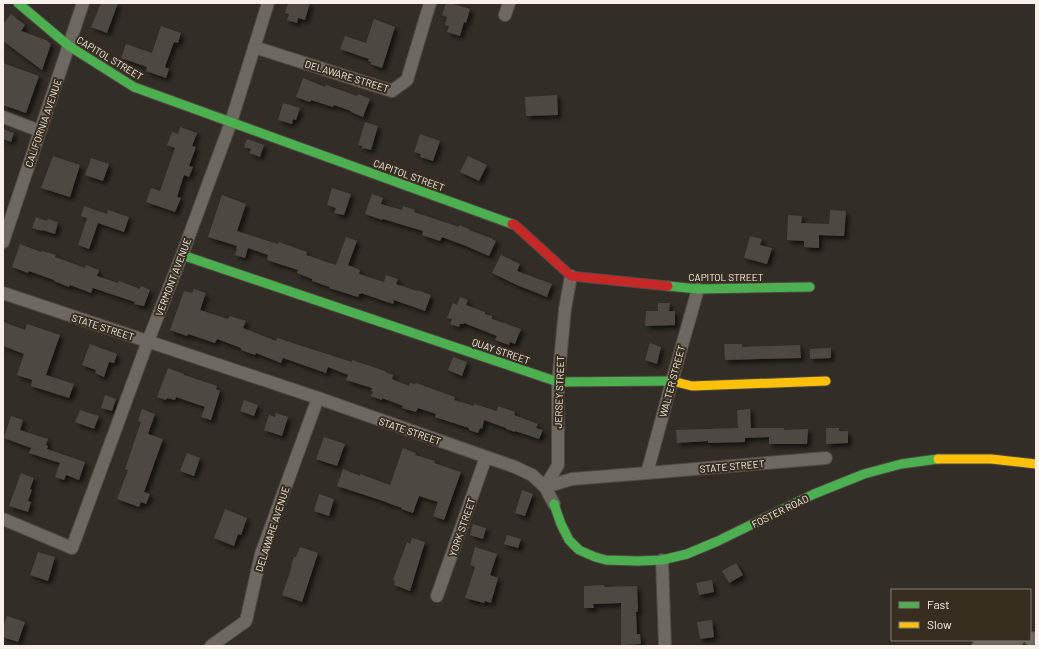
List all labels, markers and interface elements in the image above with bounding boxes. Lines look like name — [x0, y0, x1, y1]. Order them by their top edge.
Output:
street label: CAPITOL STREET — [75, 34, 145, 83]
street label: DELAWARE STREET — [304, 58, 391, 95]
street label: CALIFORNIA AVENUE — [22, 77, 64, 169]
street label: CAPITOL STREET — [372, 157, 447, 194]
street label: VERMONT AVENUE — [153, 236, 193, 318]
street label: CAPITOL STREET — [689, 271, 764, 283]
street label: STATE STREET — [70, 311, 136, 343]
street label: QUAY STREET — [470, 335, 532, 367]
street label: WALTER STREET — [657, 344, 687, 418]
street label: JERSEY STREET — [552, 355, 566, 429]
street label: STATE STREET — [377, 415, 443, 447]
street label: STATE STREET — [699, 457, 765, 475]
street label: DELAWARE AVENUE — [253, 485, 291, 573]
street label: FOSTER ROAD — [750, 492, 810, 530]
street label: YORK STREET — [446, 496, 478, 558]
legend — [891, 589, 1031, 641]
text: Fast — [927, 597, 950, 611]
text: Slow — [927, 617, 952, 631]

